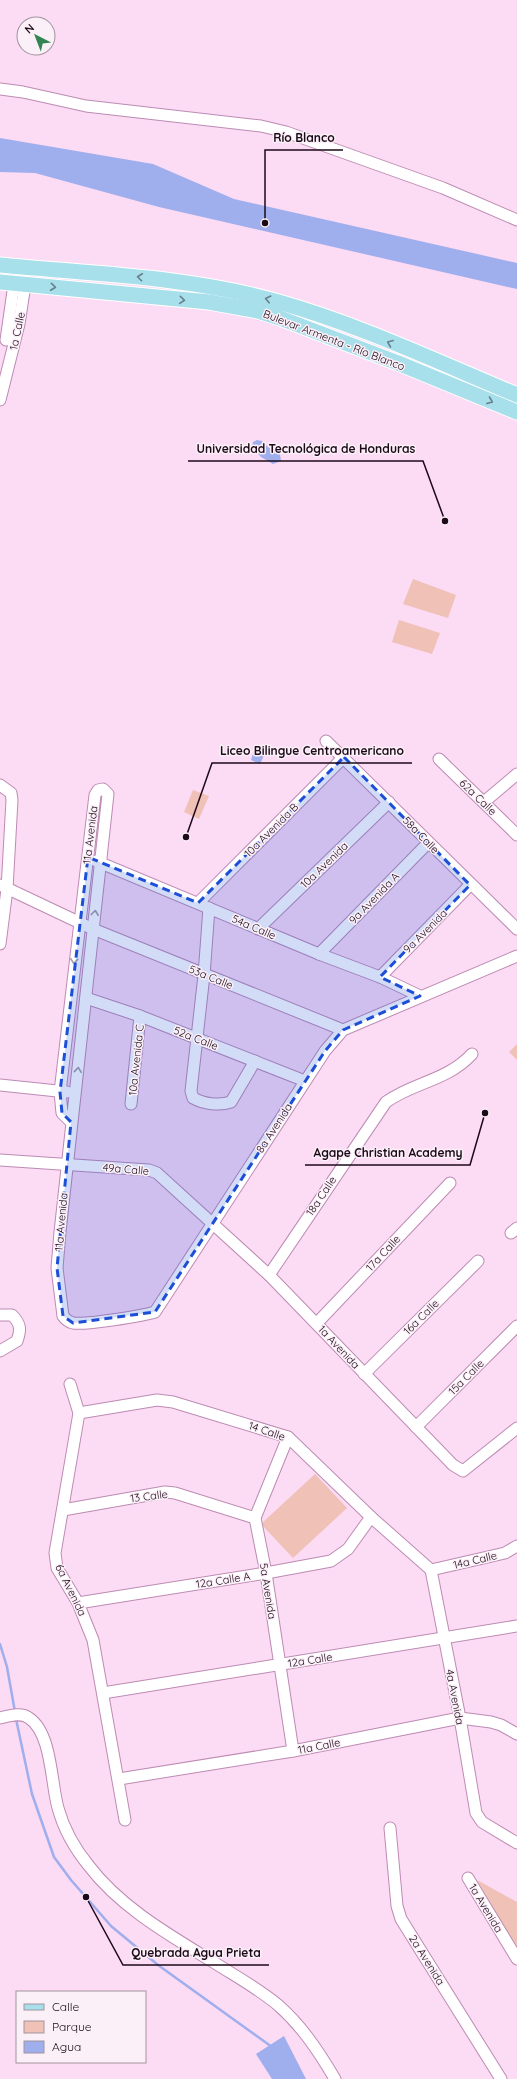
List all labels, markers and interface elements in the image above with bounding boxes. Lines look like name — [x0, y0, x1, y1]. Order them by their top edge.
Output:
north arrow — [16, 16, 56, 56]
text: N — [22, 21, 37, 36]
callout: Río Blanco — [265, 126, 343, 150]
text: Río Blanco — [273, 130, 335, 145]
one-way arrow — [137, 273, 143, 282]
one-way arrow — [50, 283, 56, 292]
one-way arrow — [179, 295, 185, 304]
one-way arrow — [265, 295, 272, 304]
street label: Bulevar Armenta - Río Blanco — [261, 306, 407, 374]
street label: 1a Calle — [6, 311, 28, 351]
one-way arrow — [387, 339, 394, 347]
one-way arrow — [486, 396, 494, 404]
callout: Universidad Tecnológica de Honduras — [188, 437, 423, 461]
text: Universidad Tecnológica de Honduras — [197, 441, 416, 456]
callout: Liceo Bilingue Centroamericano — [212, 739, 412, 763]
text: Liceo Bilingue Centroamericano — [220, 743, 404, 758]
street label: 62a Calle — [456, 776, 500, 818]
street label: 10a Avenida B — [241, 800, 301, 860]
street label: 11a Avenida — [79, 805, 101, 865]
street label: 58a Calle — [400, 813, 442, 857]
street label: 10a Avenida — [297, 839, 351, 891]
street label: 9a Avenida A — [346, 869, 402, 927]
street label: 9a Avenida — [400, 906, 450, 956]
one-way arrow — [90, 910, 99, 916]
street label: 54a Calle — [230, 911, 278, 943]
one-way arrow — [70, 958, 79, 964]
street label: 53a Calle — [187, 962, 235, 992]
street label: 52a Calle — [172, 1023, 220, 1053]
street label: 10a Avenida C — [125, 1024, 147, 1096]
one-way arrow — [73, 1067, 82, 1073]
street label: 8a Avenida — [253, 1101, 295, 1155]
callout: Agape Christian Academy — [305, 1141, 470, 1165]
text: Agape Christian Academy — [313, 1145, 463, 1160]
street label: 49a Calle — [102, 1160, 150, 1178]
street label: 18a Calle — [303, 1174, 339, 1218]
street label: 11a Avenida — [51, 1192, 71, 1252]
street label: 17a Calle — [363, 1232, 403, 1274]
street label: 16a Calle — [400, 1296, 442, 1338]
street label: 1a Avenida — [315, 1322, 363, 1372]
street label: 15a Calle — [445, 1356, 487, 1398]
street label: 14 Calle — [247, 1418, 287, 1444]
street label: 13 Calle — [129, 1487, 169, 1505]
street label: 14a Calle — [452, 1548, 498, 1572]
street label: 6a Avenida — [52, 1562, 90, 1618]
street label: 5a Avenida — [257, 1562, 279, 1620]
street label: 12a Calle A — [195, 1569, 251, 1591]
street label: 12a Calle — [287, 1650, 333, 1670]
street label: 4a Avenida — [443, 1668, 467, 1726]
street label: 11a Calle — [297, 1735, 341, 1757]
street label: 1a Avenida — [466, 1881, 506, 1935]
street label: 2a Avenida — [406, 1932, 448, 1988]
callout: Quebrada Agua Prieta — [123, 1941, 269, 1965]
text: Quebrada Agua Prieta — [131, 1945, 261, 1960]
legend — [16, 1991, 146, 2063]
text: Calle — [52, 1999, 80, 2014]
text: Parque — [52, 2019, 92, 2034]
text: Agua — [52, 2039, 81, 2054]

